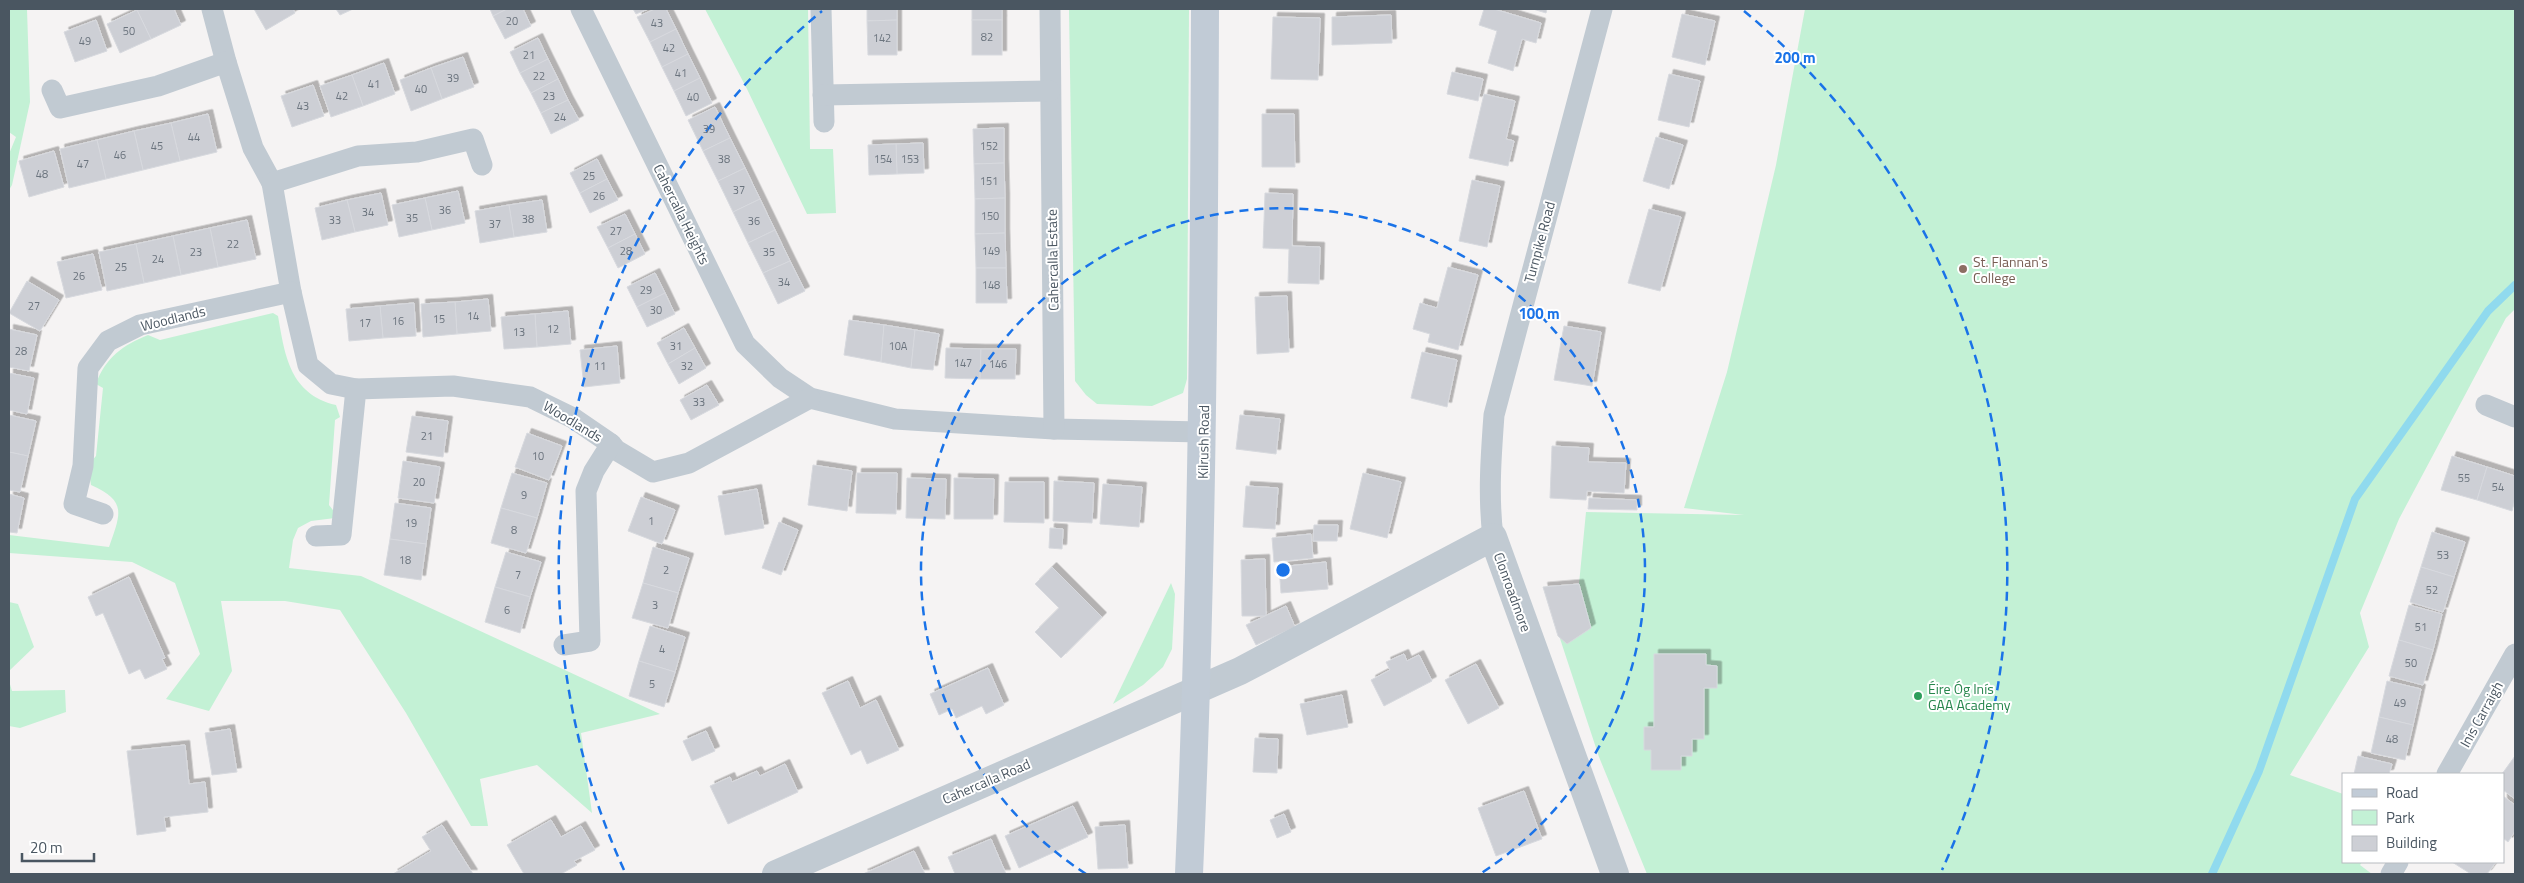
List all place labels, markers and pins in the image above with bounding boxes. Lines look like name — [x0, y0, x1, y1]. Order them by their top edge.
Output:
place label: St. Flannan's College — [1973, 251, 2048, 288]
marker: St. Flannan's College — [1957, 263, 1969, 275]
centre of rings — [1274, 561, 1292, 579]
place label: Éire Óg Inís GAA Academy — [1928, 678, 2011, 715]
marker: Éire Óg Inís GAA Academy — [1912, 690, 1924, 702]

